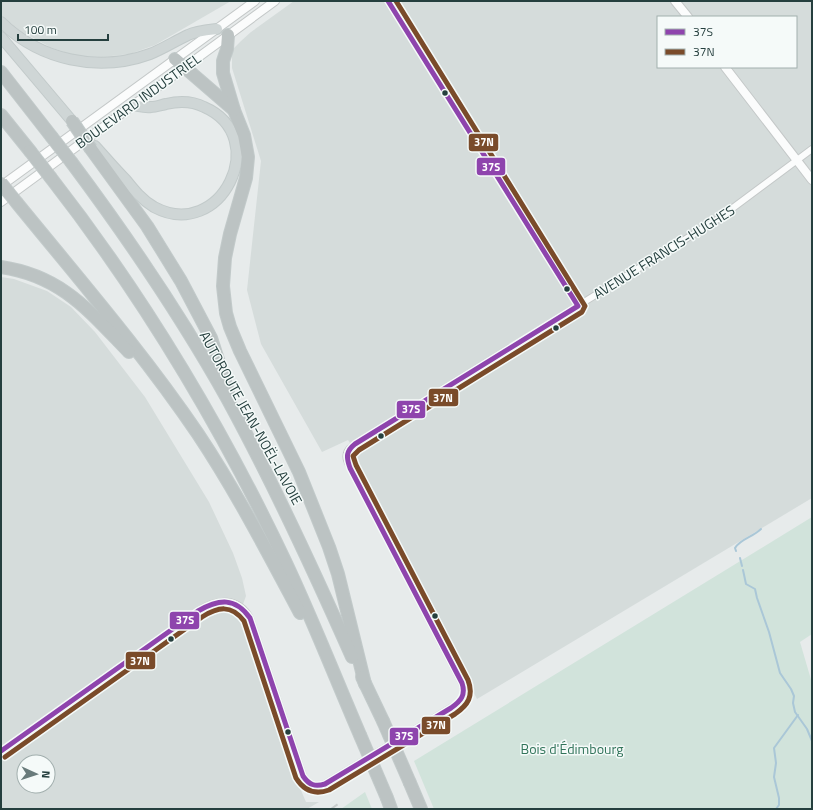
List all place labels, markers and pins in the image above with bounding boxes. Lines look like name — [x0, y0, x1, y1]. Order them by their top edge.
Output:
unlabelled marker — [440, 88, 450, 98]
unlabelled marker — [562, 284, 572, 294]
unlabelled marker — [551, 323, 561, 333]
unlabelled marker — [376, 431, 386, 441]
unlabelled marker — [430, 611, 440, 621]
unlabelled marker — [166, 634, 176, 644]
unlabelled marker — [283, 727, 293, 737]

